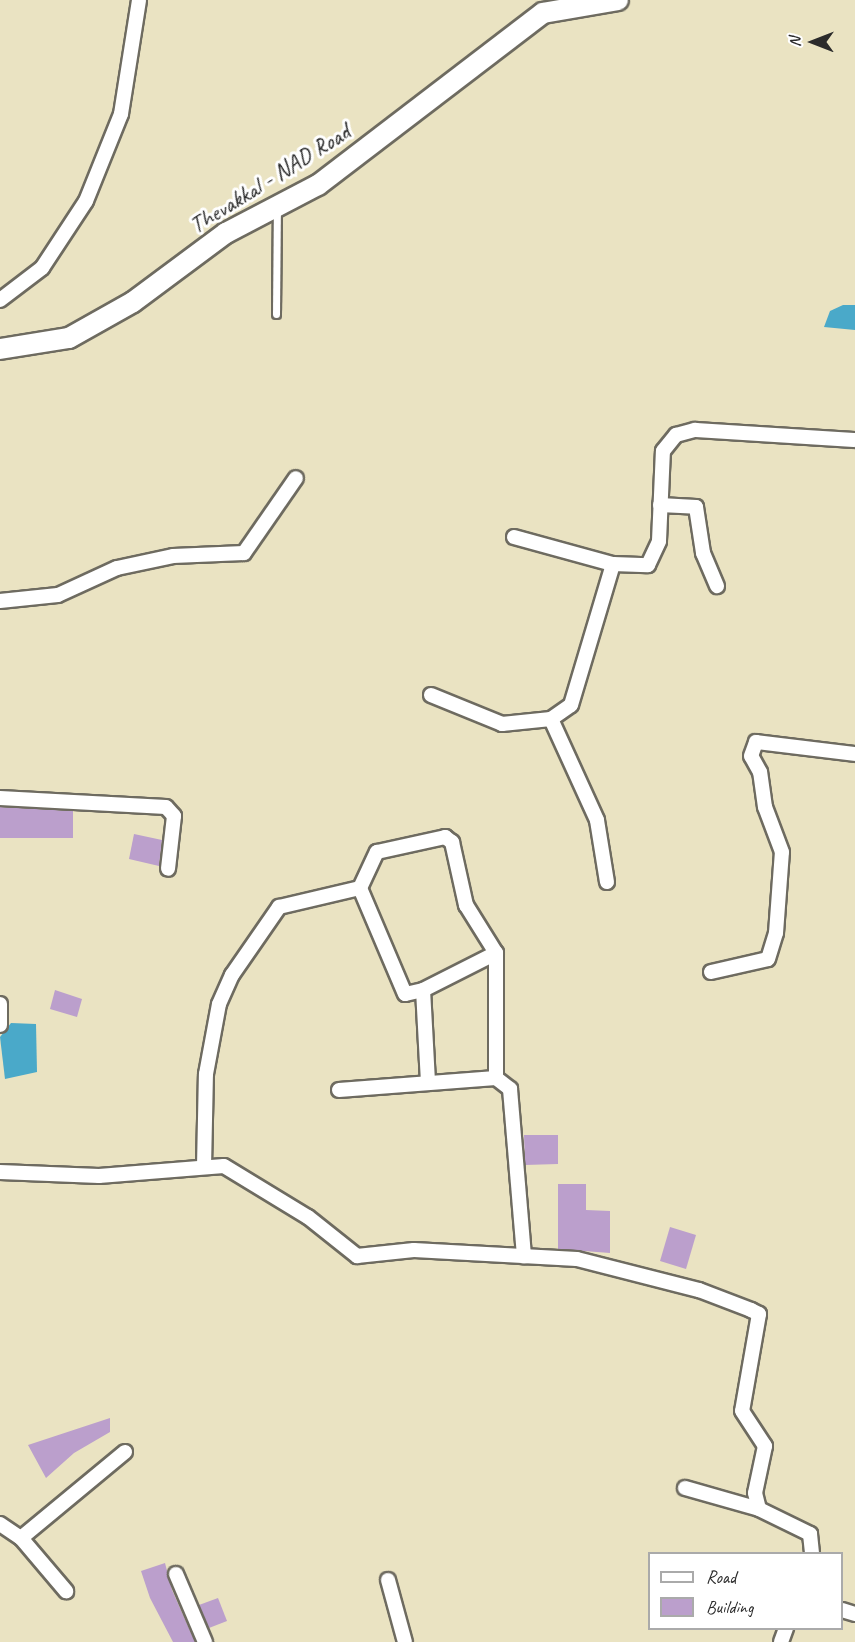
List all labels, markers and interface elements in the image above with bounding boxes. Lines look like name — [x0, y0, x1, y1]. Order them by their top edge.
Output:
north arrow — [783, 12, 843, 72]
text: N — [785, 37, 805, 47]
street label: Thevakkal - NAD Road — [184, 118, 356, 240]
legend — [648, 1552, 843, 1630]
text: Road — [706, 1566, 736, 1588]
text: Building — [706, 1596, 753, 1618]

